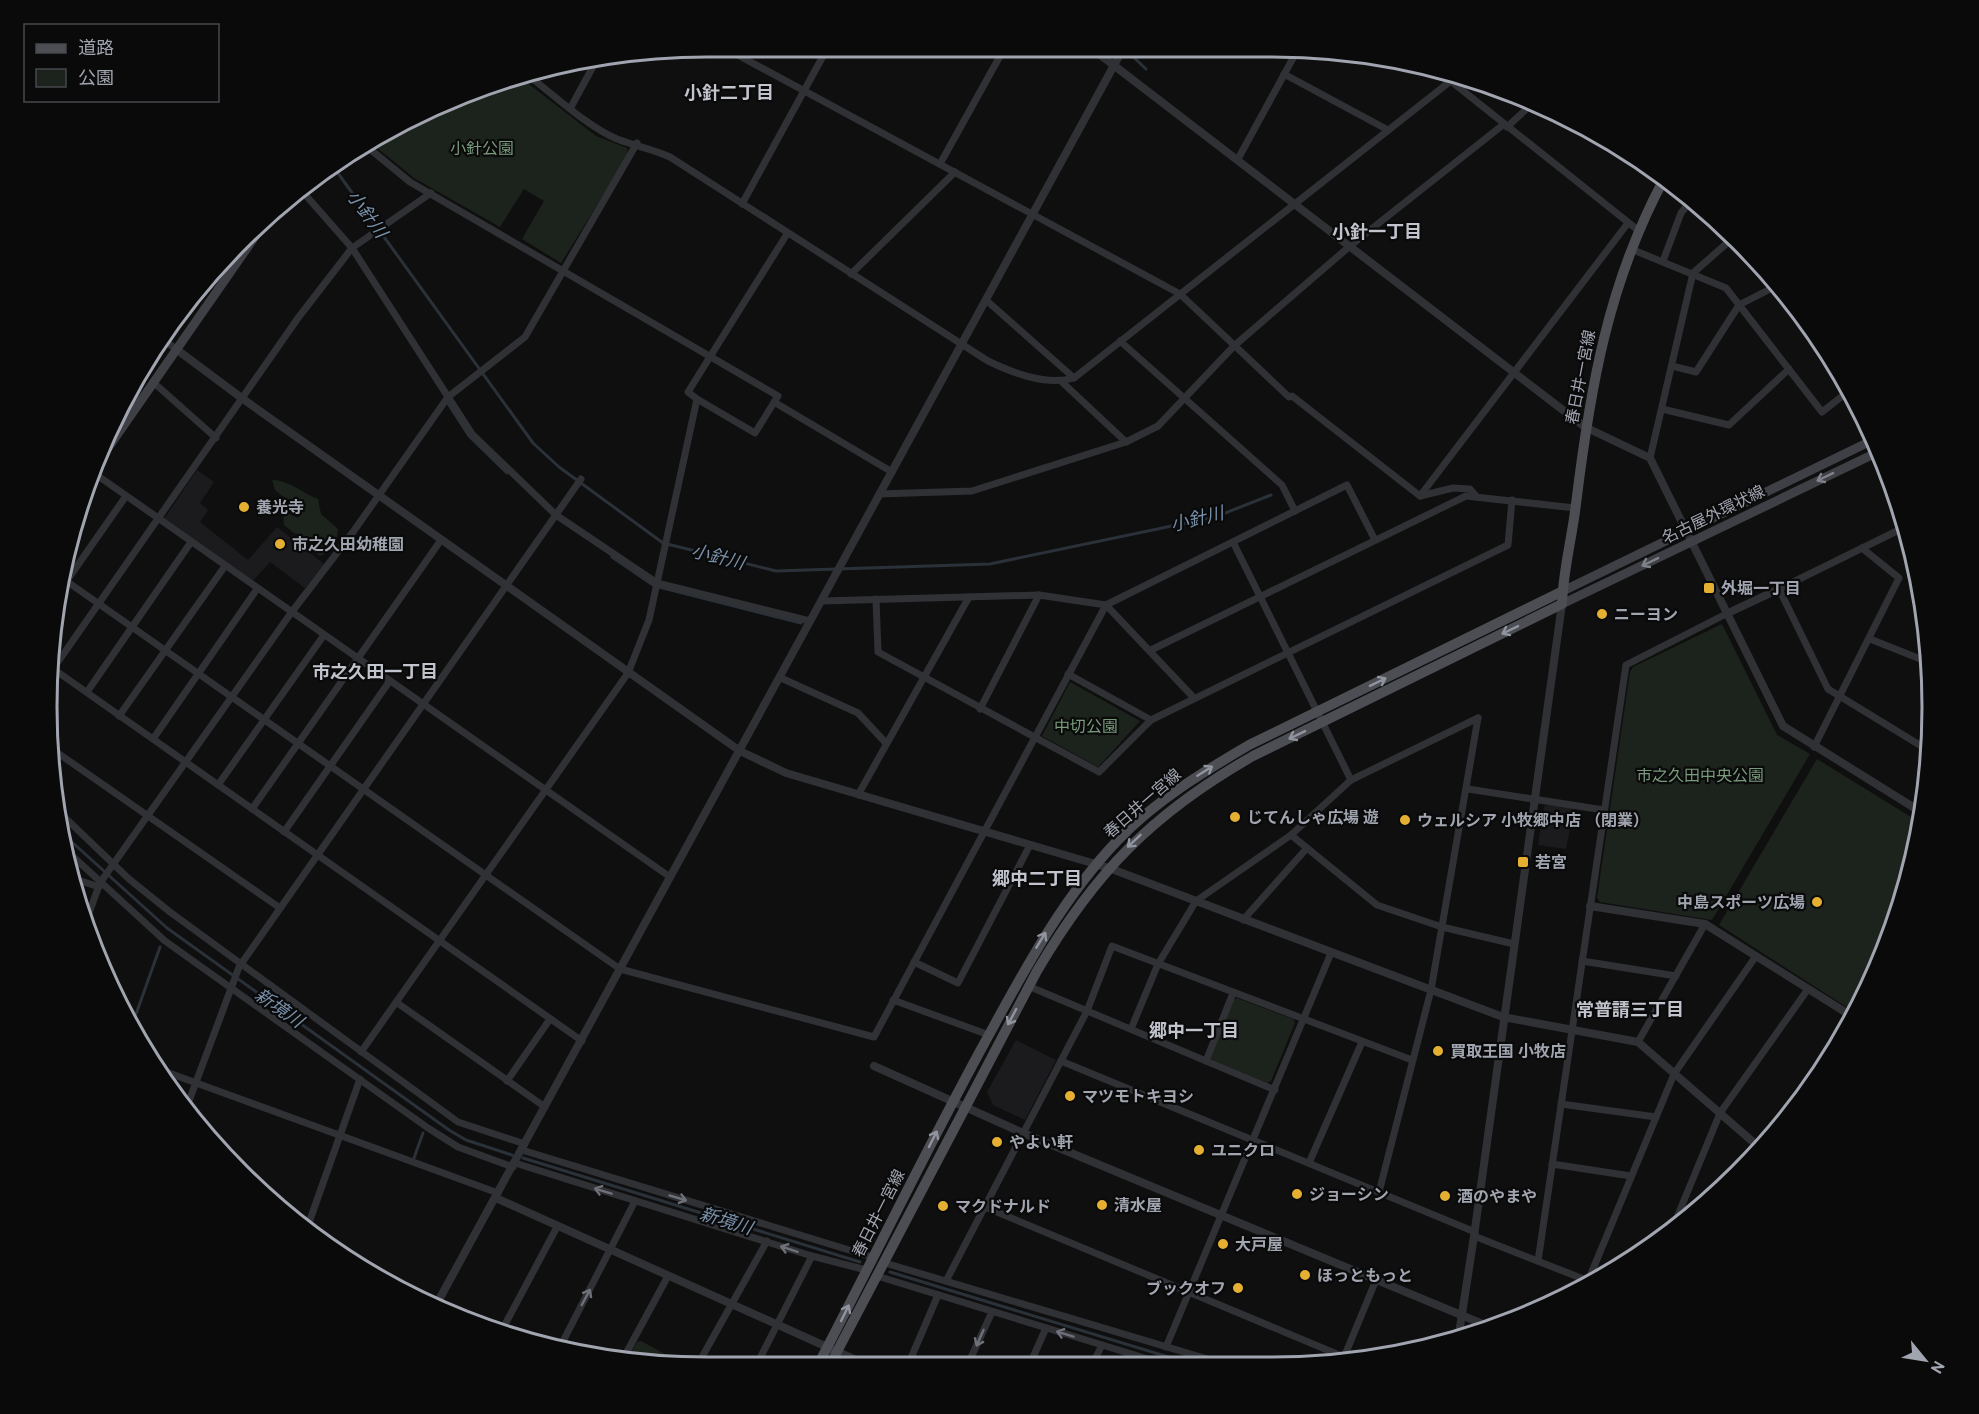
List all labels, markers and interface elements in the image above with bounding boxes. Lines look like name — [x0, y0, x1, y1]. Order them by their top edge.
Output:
legend — [24, 24, 219, 102]
text: 道路 — [78, 38, 114, 61]
text: 公園 — [78, 68, 114, 91]
district label: 小針二丁目 — [684, 83, 774, 106]
park label: 小針公園 — [450, 140, 514, 160]
water label: 小針川 — [341, 186, 392, 245]
district label: 小針一丁目 — [1332, 222, 1422, 245]
street label: 春日井一宮線 — [1563, 328, 1601, 426]
one-way arrow — [1817, 471, 1835, 483]
street label: 名古屋外環状線 — [1659, 482, 1769, 549]
place label: 養光寺 — [256, 499, 304, 519]
marker: 養光寺 — [237, 500, 251, 514]
water label: 小針川 — [1168, 502, 1228, 538]
place label: 市之久田幼稚園 — [292, 536, 404, 556]
marker: 市之久田幼稚園 — [273, 537, 287, 551]
water label: 小針川 — [689, 541, 749, 577]
one-way arrow — [1641, 556, 1659, 568]
place label: 外堀一丁目 — [1721, 580, 1801, 600]
marker: 外堀一丁目 — [1702, 581, 1716, 595]
place label: ニーヨン — [1614, 606, 1678, 626]
marker: ニーヨン — [1595, 607, 1609, 621]
one-way arrow — [1501, 625, 1519, 636]
district label: 市之久田一丁目 — [312, 662, 438, 685]
one-way arrow — [1368, 675, 1386, 687]
park label: 中切公園 — [1054, 718, 1118, 738]
one-way arrow — [1289, 729, 1306, 741]
street label: 春日井一宮線 — [1101, 765, 1186, 844]
one-way arrow — [1196, 765, 1213, 777]
park label: 市之久田中央公園 — [1636, 767, 1764, 787]
place label: じてんしゃ広場 遊 — [1247, 808, 1379, 829]
marker: じてんしゃ広場 遊 — [1228, 810, 1242, 824]
place label: ウェルシア 小牧郷中店 （閉業） — [1417, 812, 1649, 832]
marker: ウェルシア 小牧郷中店 （閉業） — [1398, 813, 1412, 827]
one-way arrow — [1127, 833, 1142, 848]
place label: 若宮 — [1535, 854, 1567, 874]
marker: 若宮 — [1516, 855, 1530, 869]
district label: 郷中二丁目 — [992, 869, 1082, 892]
place label: 中島スポーツ広場 — [1677, 894, 1805, 914]
marker: 中島スポーツ広場 — [1810, 895, 1824, 909]
one-way arrow — [1036, 932, 1048, 949]
water label: 新境川 — [249, 984, 308, 1035]
district label: 常普請三丁目 — [1576, 1000, 1684, 1023]
one-way arrow — [1006, 1008, 1017, 1026]
district label: 郷中一丁目 — [1149, 1021, 1239, 1044]
place label: 買取王国 小牧店 — [1450, 1043, 1566, 1063]
marker: 買取王国 小牧店 — [1431, 1044, 1445, 1058]
place label: マツモトキヨシ — [1082, 1088, 1194, 1108]
marker: マツモトキヨシ — [1063, 1089, 1077, 1103]
one-way arrow — [927, 1131, 939, 1148]
place label: やよい軒 — [1009, 1134, 1073, 1154]
marker: やよい軒 — [990, 1135, 1004, 1149]
place label: ユニクロ — [1211, 1142, 1275, 1162]
marker: ユニクロ — [1192, 1143, 1206, 1157]
street label: 春日井一宮線 — [849, 1167, 910, 1261]
one-way arrow — [594, 1185, 613, 1196]
place label: ジョーシン — [1309, 1186, 1389, 1206]
marker: ジョーシン — [1290, 1187, 1304, 1201]
place label: 酒のやまや — [1457, 1188, 1537, 1208]
marker: 酒のやまや — [1438, 1189, 1452, 1203]
one-way arrow — [668, 1193, 687, 1204]
place label: 清水屋 — [1114, 1197, 1162, 1217]
place label: マクドナルド — [955, 1198, 1051, 1218]
marker: 清水屋 — [1095, 1198, 1109, 1212]
marker: マクドナルド — [936, 1199, 950, 1213]
water label: 新境川 — [696, 1204, 757, 1242]
place label: 大戸屋 — [1235, 1236, 1283, 1256]
marker: 大戸屋 — [1216, 1237, 1230, 1251]
one-way arrow — [780, 1243, 799, 1254]
place label: ほっともっと — [1317, 1267, 1413, 1287]
marker: ほっともっと — [1298, 1268, 1312, 1282]
place label: ブックオフ — [1146, 1280, 1226, 1300]
marker: ブックオフ — [1231, 1281, 1245, 1295]
one-way arrow — [580, 1289, 592, 1306]
one-way arrow — [839, 1304, 851, 1322]
one-way arrow — [974, 1328, 985, 1347]
one-way arrow — [1056, 1328, 1075, 1339]
north arrow — [1895, 1330, 1955, 1390]
text: N — [1925, 1357, 1948, 1376]

